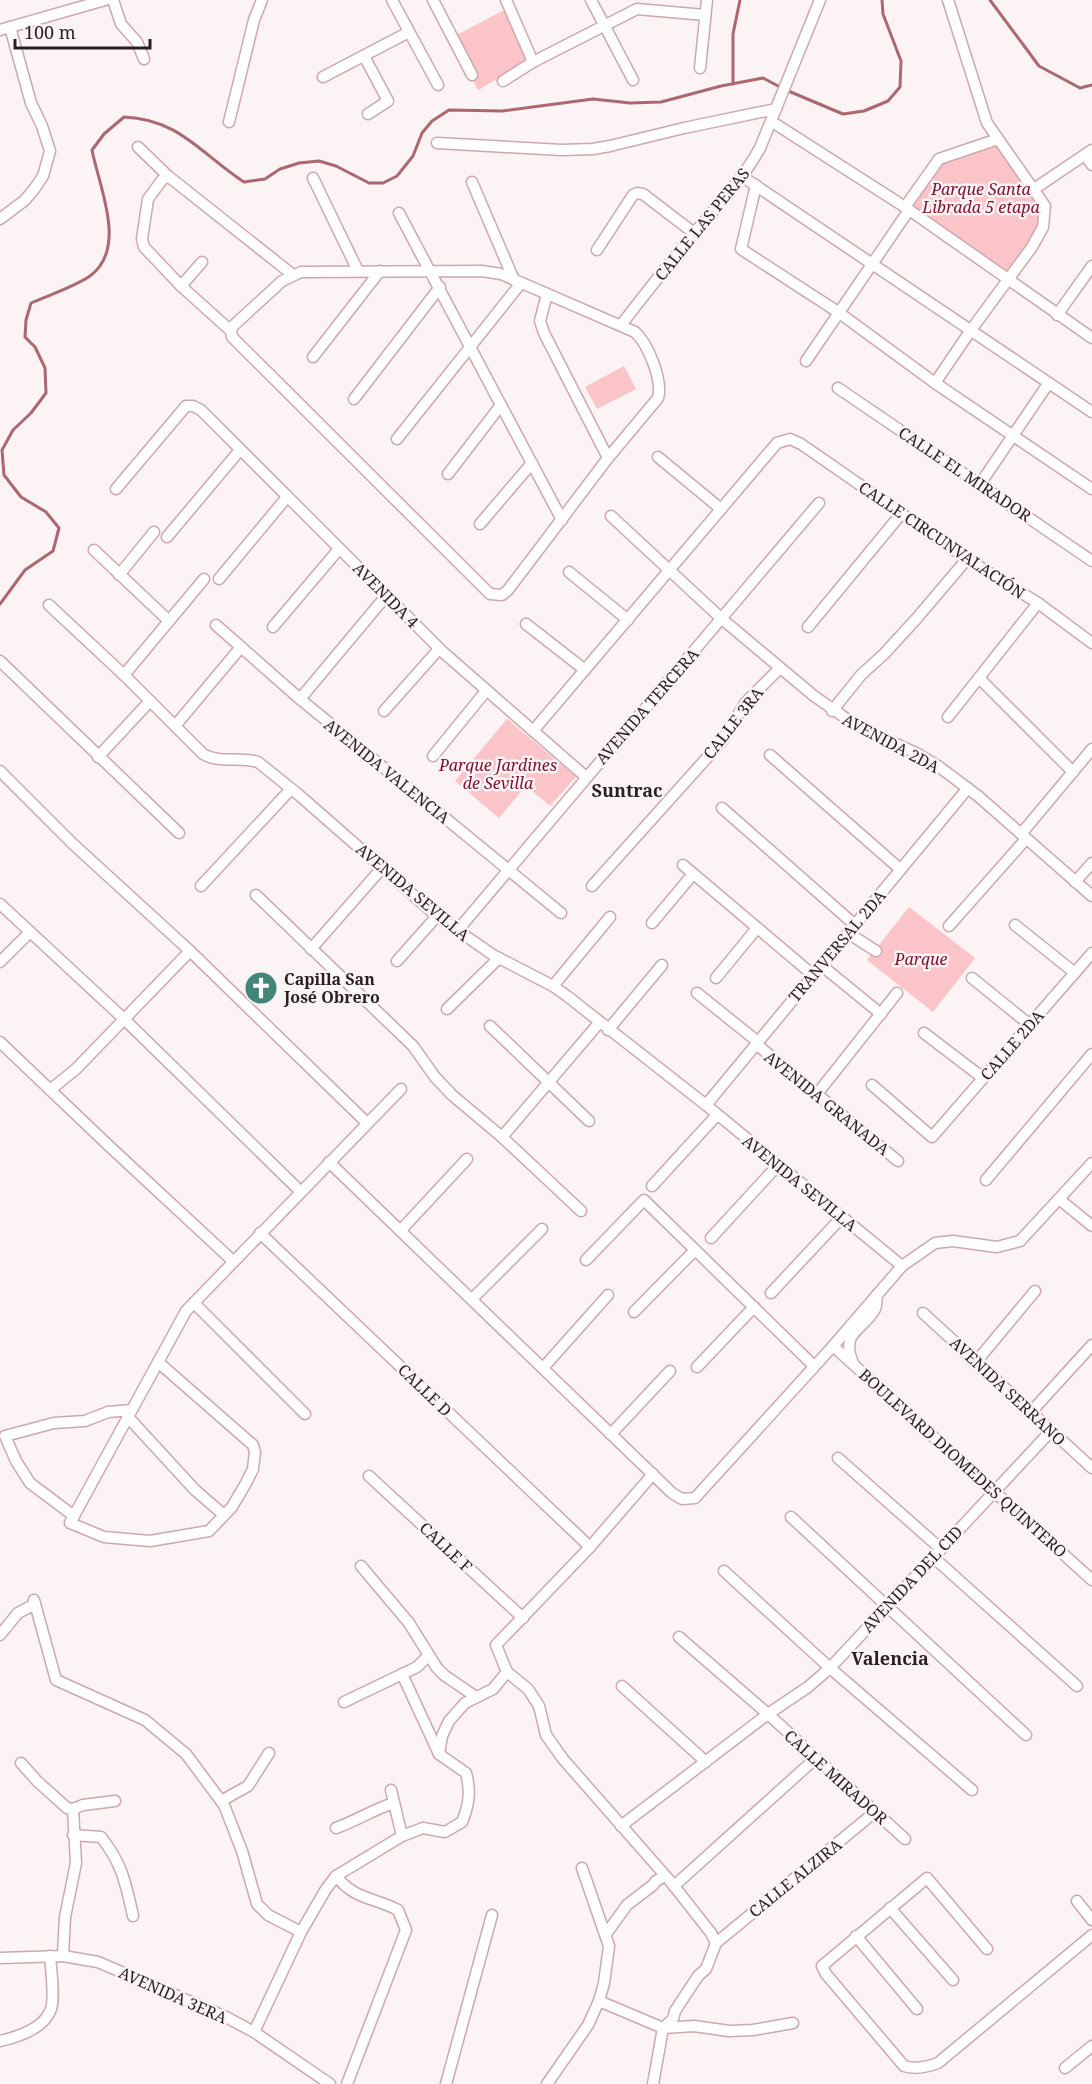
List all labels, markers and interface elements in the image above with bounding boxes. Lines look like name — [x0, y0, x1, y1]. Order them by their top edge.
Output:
scale bar — [15, 12, 150, 50]
text: 100 m — [24, 20, 76, 44]
street label: CALLE LAS PERAS — [650, 163, 754, 285]
park label: Parque Santa Librada 5 etapa — [921, 178, 1041, 218]
street label: CALLE EL MIRADOR — [894, 421, 1036, 527]
street label: CALLE CIRCUNVALACIÓN — [855, 476, 1029, 604]
street label: AVENIDA 4 — [348, 557, 424, 633]
street label: AVENIDA TERCERA — [590, 643, 704, 769]
street label: CALLE 3RA — [698, 682, 769, 764]
street label: AVENIDA 2DA — [839, 708, 944, 778]
street label: AVENIDA VALENCIA — [320, 714, 455, 829]
park label: Parque Jardines de Sevilla — [438, 754, 557, 794]
district label: Suntrac — [591, 778, 663, 802]
street label: AVENIDA SEVILLA — [352, 838, 475, 946]
street label: TRANVERSAL 2DA — [783, 885, 891, 1007]
park label: Parque — [894, 948, 947, 970]
place label: Capilla San José Obrero — [283, 968, 380, 1008]
church icon: Capilla San José Obrero — [243, 970, 279, 1006]
street label: CALLE 2DA — [975, 1005, 1049, 1085]
street label: AVENIDA GRANADA — [760, 1046, 895, 1161]
street label: AVENIDA SEVILLA — [738, 1130, 863, 1237]
street label: AVENIDA SERRANO — [945, 1332, 1071, 1450]
street label: CALLE D — [393, 1359, 457, 1421]
street label: BOULEVARD DIOMEDES QUINTERO — [854, 1364, 1072, 1562]
street label: CALLE F — [415, 1517, 477, 1577]
street label: AVENIDA DEL CID — [857, 1521, 967, 1637]
district label: Valencia — [851, 1646, 929, 1670]
street label: CALLE MIRADOR — [780, 1725, 893, 1830]
street label: CALLE ALZIRA — [744, 1833, 847, 1922]
street label: AVENIDA 3ERA — [115, 1961, 231, 2029]

